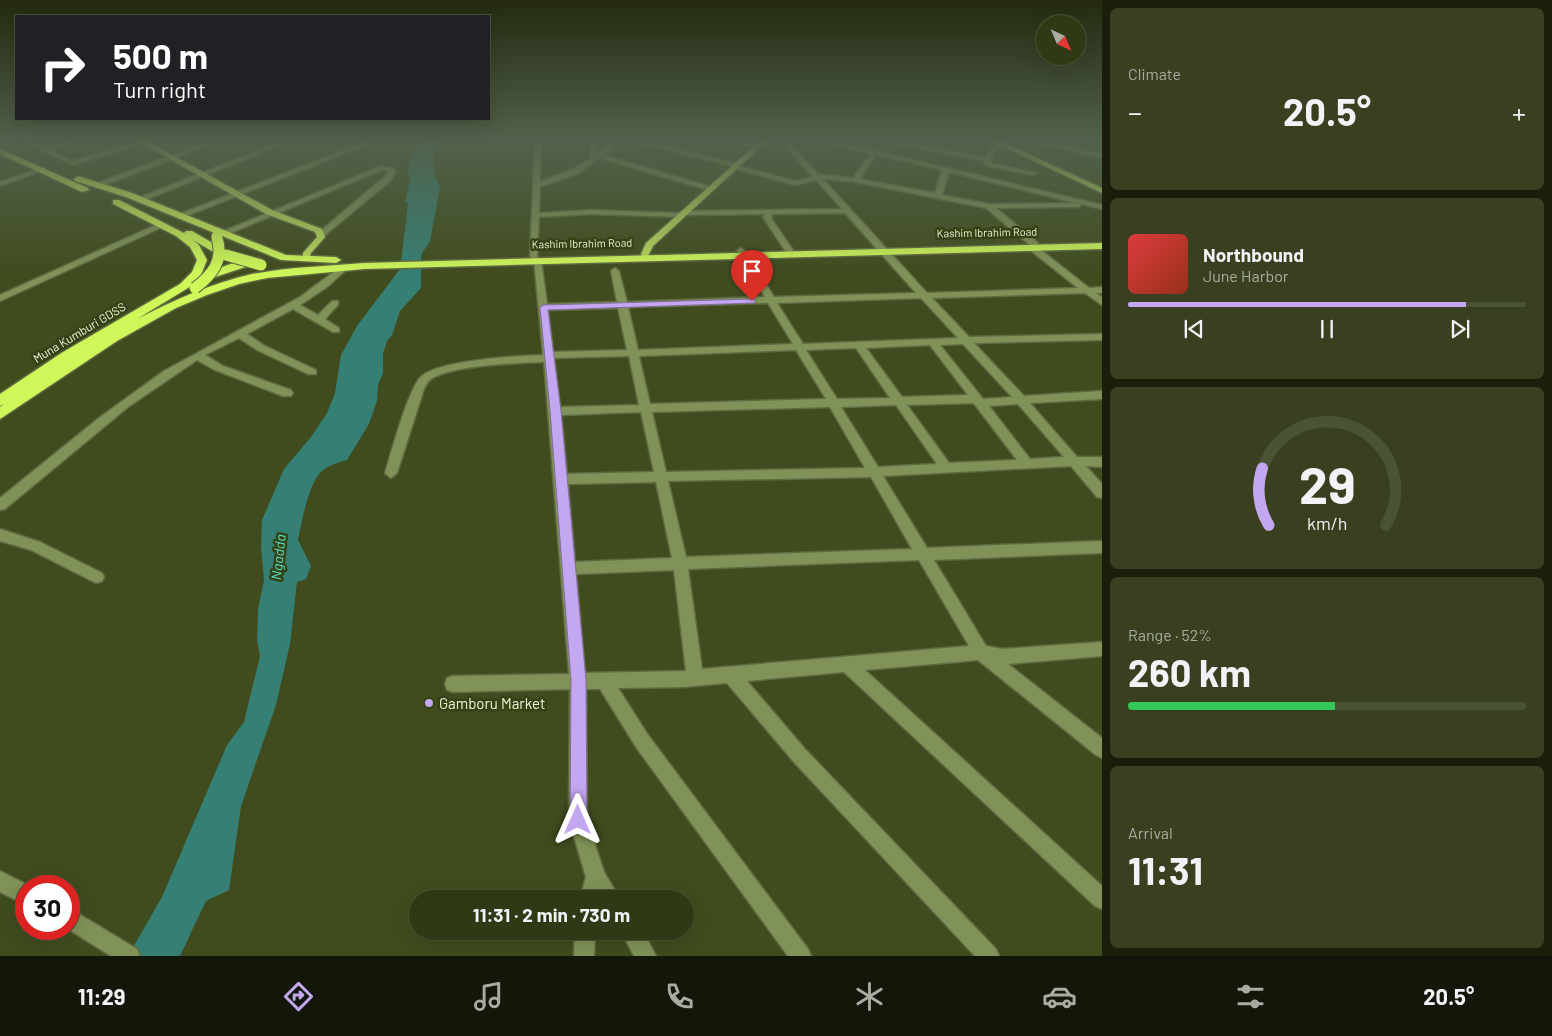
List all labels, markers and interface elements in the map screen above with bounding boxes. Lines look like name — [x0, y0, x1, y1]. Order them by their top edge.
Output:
north arrow — [1036, 15, 1086, 65]
map controls — [1036, 15, 1086, 65]
text: 500 m — [113, 34, 208, 76]
icon: right — [30, 35, 95, 100]
text: Climate — [1128, 64, 1181, 83]
text: Turn right — [113, 76, 206, 102]
text: 20.5° — [1283, 88, 1371, 134]
text: − — [1128, 95, 1142, 129]
text: + — [1512, 95, 1526, 129]
street label: Kashim Ibrahim Road — [937, 225, 1037, 239]
street label: Kashim Ibrahim Road — [532, 236, 632, 250]
text: Northbound — [1203, 243, 1304, 266]
pin — [731, 250, 773, 301]
icon: arrive — [738, 257, 766, 285]
text: June Harbor — [1203, 266, 1289, 285]
street label: Muna Kumburi GDSS — [30, 299, 128, 365]
icon: previous — [1180, 315, 1208, 343]
icon: pause — [1313, 315, 1341, 343]
icon: next — [1446, 315, 1474, 343]
text: 29 — [1299, 452, 1355, 514]
text: km/h — [1307, 512, 1347, 534]
water label: Ngadda — [267, 533, 289, 581]
text: Range · 52% — [1128, 625, 1212, 644]
text: 260 km — [1128, 649, 1251, 695]
place label: Gamboru Market — [439, 694, 545, 712]
marker: Gamboru Market — [423, 697, 435, 709]
position arrow — [551, 793, 603, 845]
text: Arrival — [1128, 823, 1173, 842]
text: 11:31 — [1128, 847, 1203, 893]
speed limit sign: 30 — [15, 875, 80, 940]
text: 11:31 · 2 min · 730 m — [473, 903, 630, 926]
icon: directions — [281, 979, 316, 1014]
icon: music — [471, 979, 506, 1014]
icon: phone — [662, 979, 697, 1014]
icon: climate — [852, 979, 887, 1014]
icon: car — [1042, 979, 1077, 1014]
icon: filters — [1233, 979, 1268, 1014]
text: 11:29 — [78, 983, 125, 1009]
text: 20.5° — [1423, 983, 1474, 1009]

